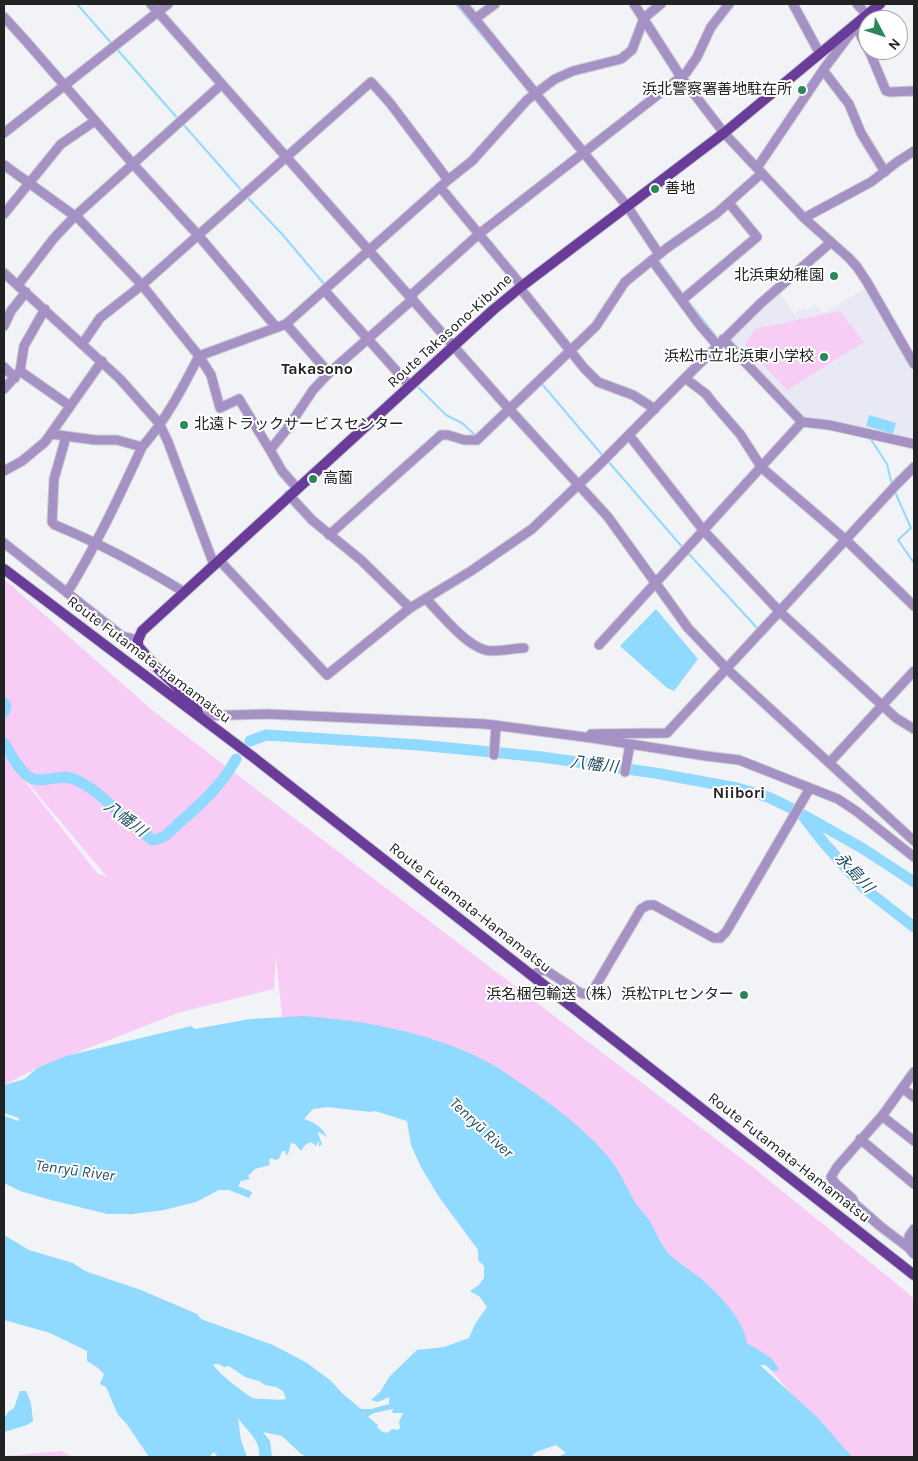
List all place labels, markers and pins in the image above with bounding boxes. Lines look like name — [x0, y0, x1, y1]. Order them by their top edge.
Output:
place label: 浜北警察署善地駐在所 — [642, 81, 792, 99]
marker: 浜北警察署善地駐在所 — [796, 84, 808, 96]
place label: 善地 — [665, 180, 695, 198]
marker: 善地 — [649, 183, 661, 195]
place label: 北浜東幼稚園 — [734, 267, 824, 285]
marker: 北浜東幼稚園 — [828, 270, 840, 282]
place label: 浜松市立北浜東小学校 — [664, 348, 814, 366]
marker: 浜松市立北浜東小学校 — [818, 351, 830, 363]
place label: 北遠トラックサービスセンター — [194, 416, 404, 434]
marker: 北遠トラックサービスセンター — [178, 419, 190, 431]
place label: 高薗 — [323, 470, 353, 488]
marker: 高薗 — [307, 473, 319, 485]
place label: 浜名梱包輸送（株）浜松TPLセンター — [486, 986, 734, 1004]
marker: 浜名梱包輸送（株）浜松TPLセンター — [738, 989, 750, 1001]

